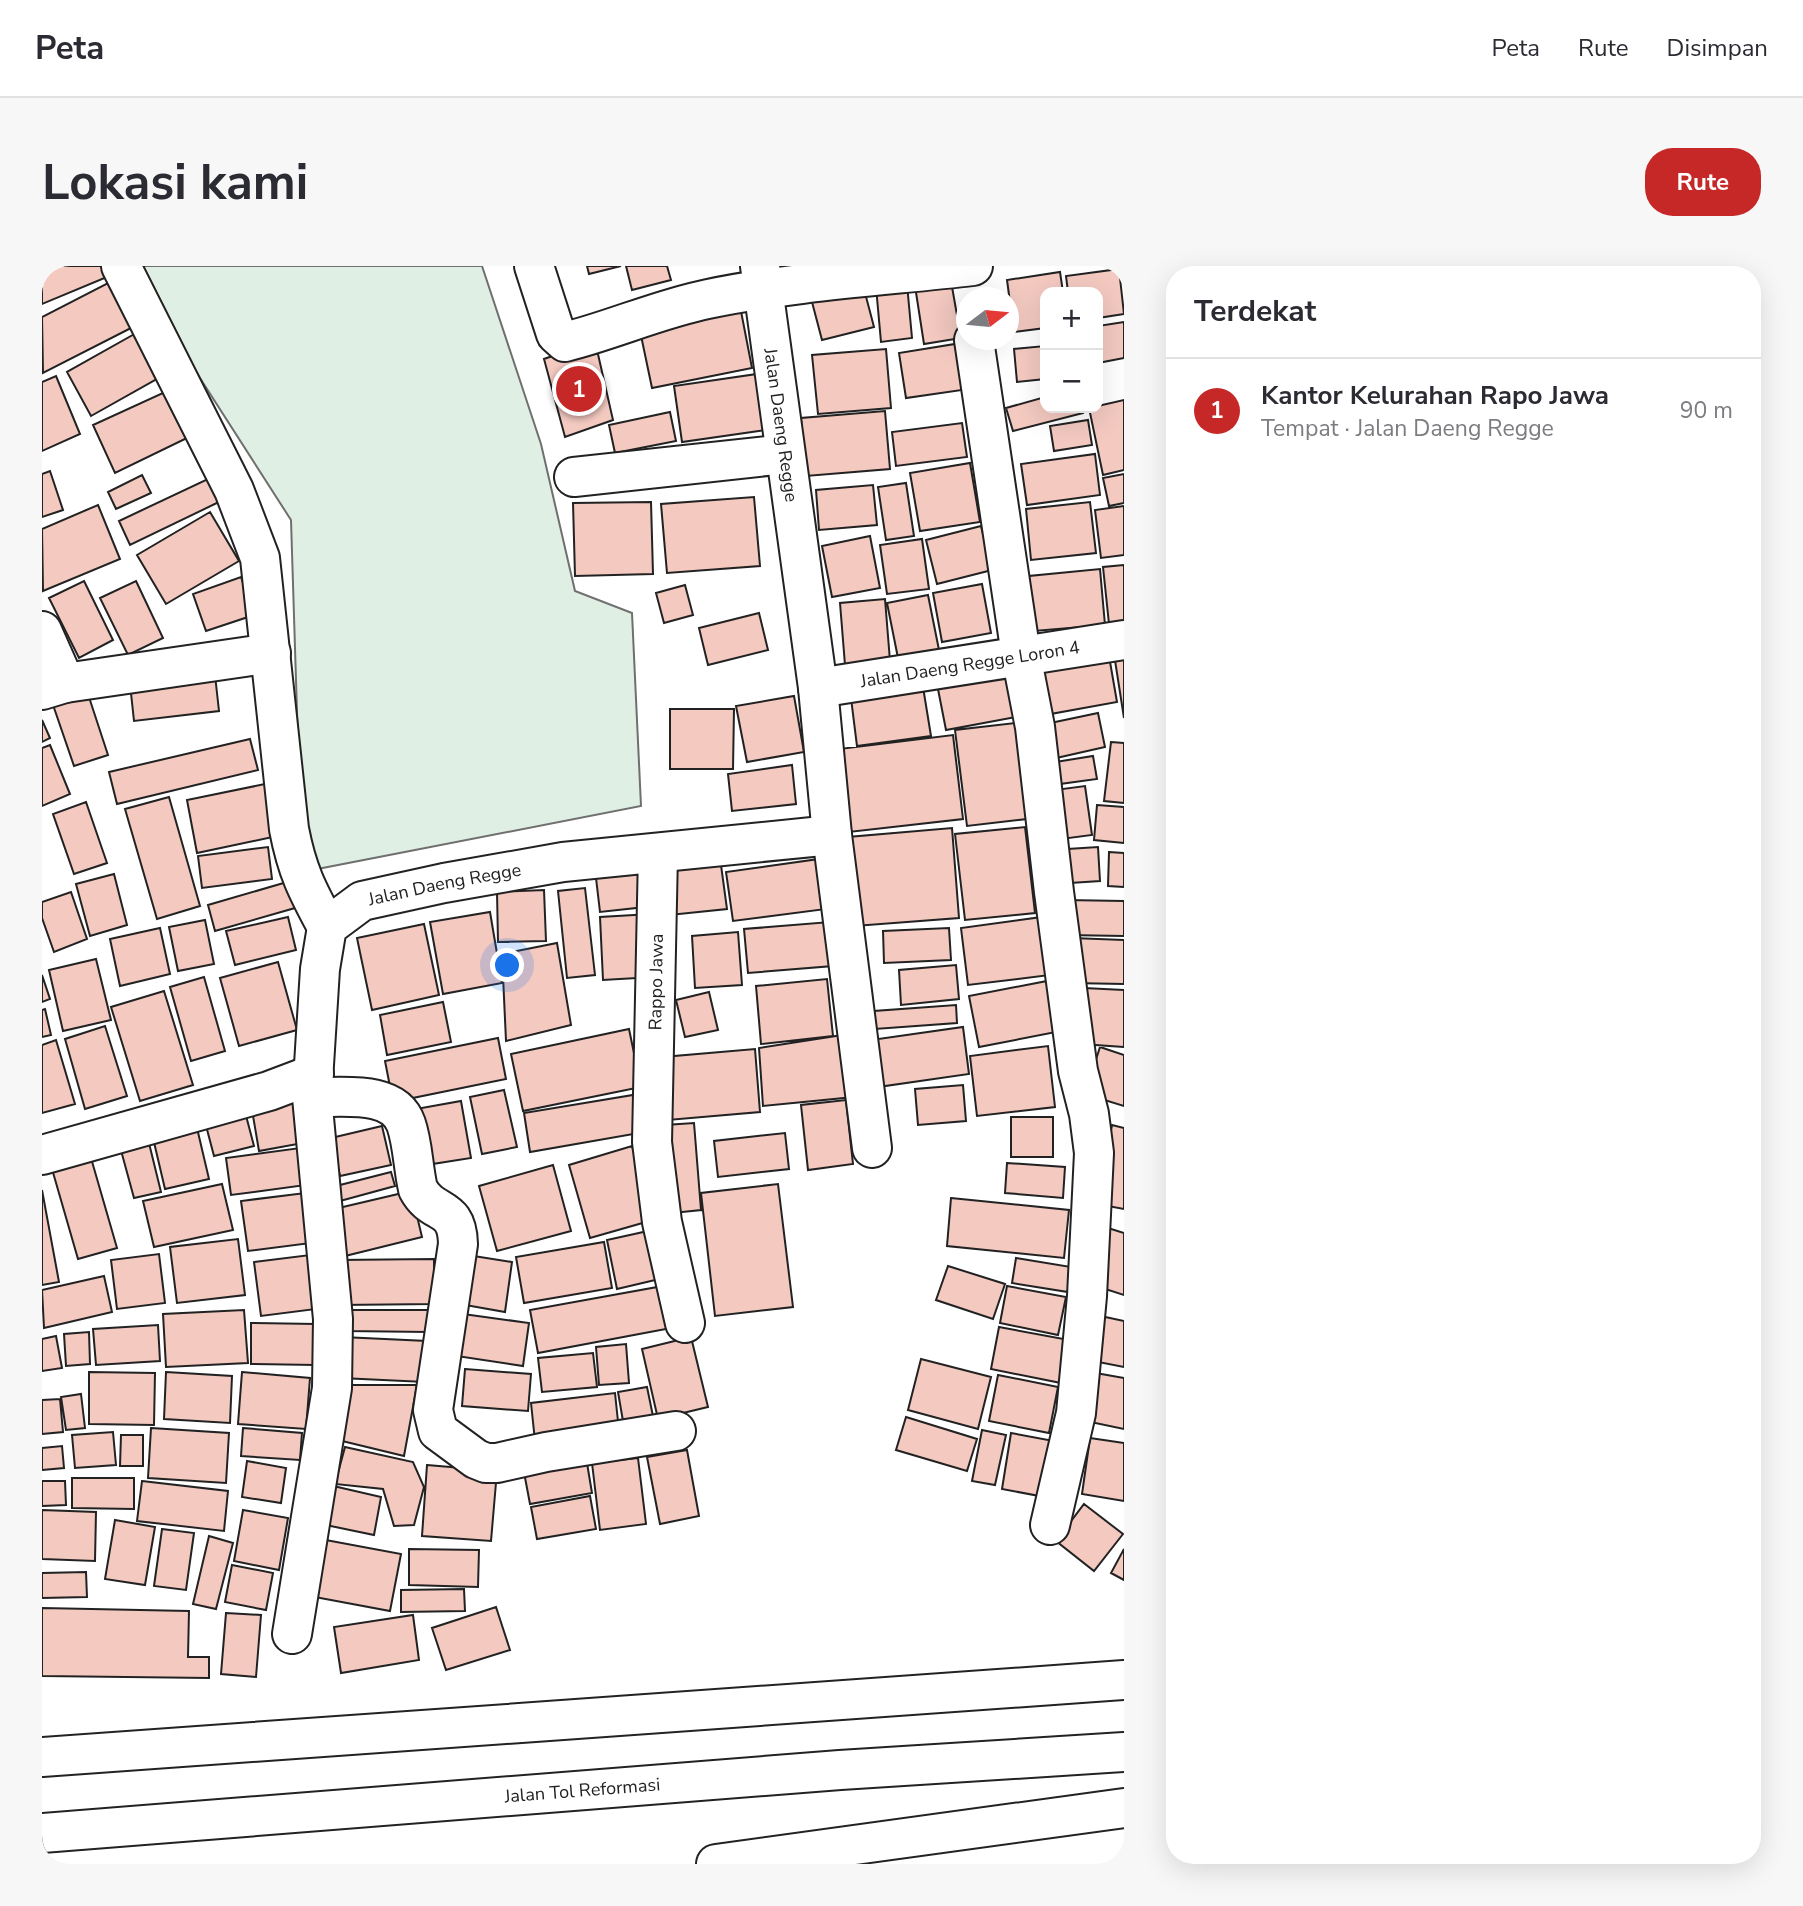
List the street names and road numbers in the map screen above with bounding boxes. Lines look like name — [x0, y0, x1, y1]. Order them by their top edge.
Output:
street label: Jalan Daeng Regge — [758, 346, 804, 503]
street label: Jalan Daeng Regge Loron 4 — [858, 635, 1082, 693]
street label: Jalan Daeng Regge — [365, 858, 523, 911]
street label: Rappo Jawa — [643, 933, 669, 1031]
street label: Jalan Tol Reformasi — [503, 1772, 661, 1809]

